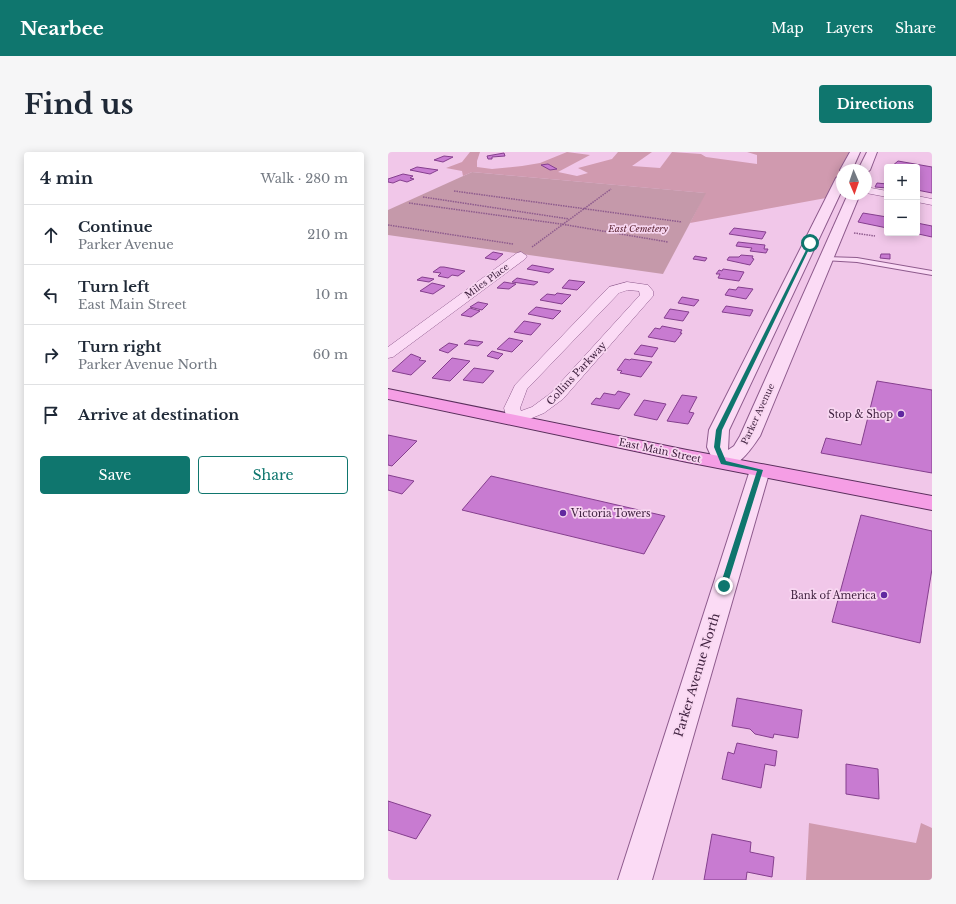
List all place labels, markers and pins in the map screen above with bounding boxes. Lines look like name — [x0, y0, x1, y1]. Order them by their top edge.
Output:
place label: Stop & Shop — [828, 408, 893, 421]
marker: Stop & Shop — [896, 409, 906, 419]
place label: Victoria Towers — [570, 507, 651, 520]
marker: Victoria Towers — [558, 508, 568, 518]
place label: Bank of America — [791, 589, 876, 602]
marker: Bank of America — [879, 590, 889, 600]

